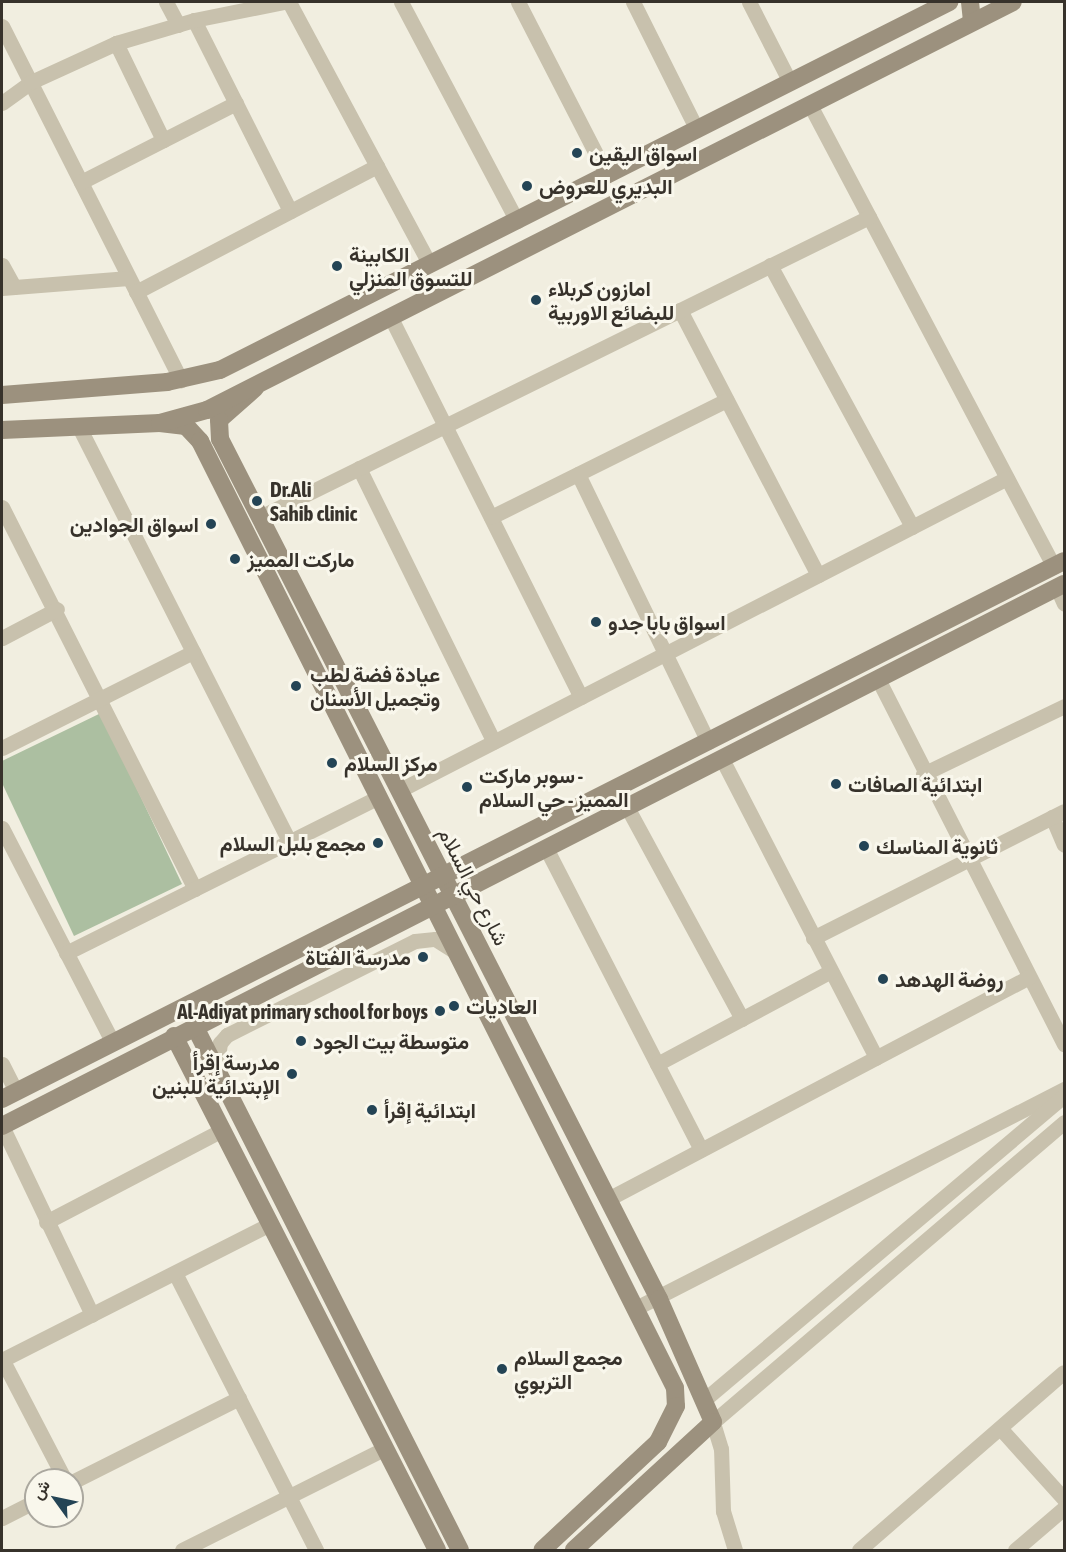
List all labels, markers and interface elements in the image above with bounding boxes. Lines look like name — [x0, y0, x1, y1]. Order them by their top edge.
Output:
place label: اسواق اليقين — [589, 140, 697, 166]
marker: اسواق اليقين — [570, 146, 584, 160]
place label: البديري للعروض — [539, 173, 673, 199]
marker: البديري للعروض — [520, 179, 534, 193]
place label: الكابينة للتسوق المنزلي — [349, 241, 472, 291]
marker: الكابينة للتسوق المنزلي — [330, 259, 344, 273]
place label: امازون كربلاء للبضائع الاوربية — [548, 275, 674, 325]
marker: امازون كربلاء للبضائع الاوربية — [529, 293, 543, 307]
place label: Dr.Ali Sahib clinic — [270, 476, 357, 526]
marker: Dr.Ali Sahib clinic — [248, 492, 266, 510]
place label: اسواق الجوادين — [70, 511, 199, 537]
marker: اسواق الجوادين — [204, 517, 218, 531]
place label: ماركت المميز — [247, 546, 354, 572]
marker: ماركت المميز — [228, 552, 242, 566]
place label: اسواق بابا جدو — [608, 609, 726, 635]
marker: اسواق بابا جدو — [589, 615, 603, 629]
place label: عيادة فضة لطب وتجميل الأسنان — [310, 661, 440, 711]
marker: عيادة فضة لطب وتجميل الأسنان — [287, 677, 305, 695]
place label: مركز السلام — [344, 750, 438, 776]
marker: مركز السلام — [325, 756, 339, 770]
place label: سوبر ماركت - المميز - حي السلام — [479, 762, 629, 812]
place label: ابتدائية الصافات — [848, 771, 982, 797]
marker: ابتدائية الصافات — [829, 777, 843, 791]
marker: سوبر ماركت - المميز - حي السلام — [460, 780, 474, 794]
street label: شارع حي السلام — [433, 823, 515, 949]
place label: مجمع بلبل السلام — [220, 830, 366, 856]
place label: ثانوية المناسك — [876, 833, 998, 859]
marker: مجمع بلبل السلام — [371, 836, 385, 850]
marker: ثانوية المناسك — [857, 839, 871, 853]
place label: مدرسة الفتاة — [305, 944, 411, 970]
marker: مدرسة الفتاة — [416, 950, 430, 964]
place label: روضة الهدهد — [895, 966, 1004, 992]
marker: روضة الهدهد — [876, 972, 890, 986]
place label: العاديات — [466, 993, 537, 1019]
place label: Al-Adiyat primary school for boys — [177, 998, 428, 1024]
marker: العاديات — [447, 999, 461, 1013]
marker: Al-Adiyat primary school for boys — [433, 1004, 447, 1018]
place label: متوسطة بيت الجود — [313, 1028, 469, 1054]
marker: متوسطة بيت الجود — [294, 1034, 308, 1048]
place label: مدرسة إقرأ الإبتدائية للبنين — [152, 1049, 280, 1099]
marker: مدرسة إقرأ الإبتدائية للبنين — [285, 1067, 299, 1081]
place label: ابتدائية إقرأ — [384, 1097, 476, 1123]
marker: ابتدائية إقرأ — [365, 1103, 379, 1117]
place label: مجمع السلام التربوي — [514, 1344, 623, 1394]
marker: مجمع السلام التربوي — [495, 1362, 509, 1376]
north arrow — [24, 1468, 84, 1528]
text: ش — [28, 1476, 53, 1502]

